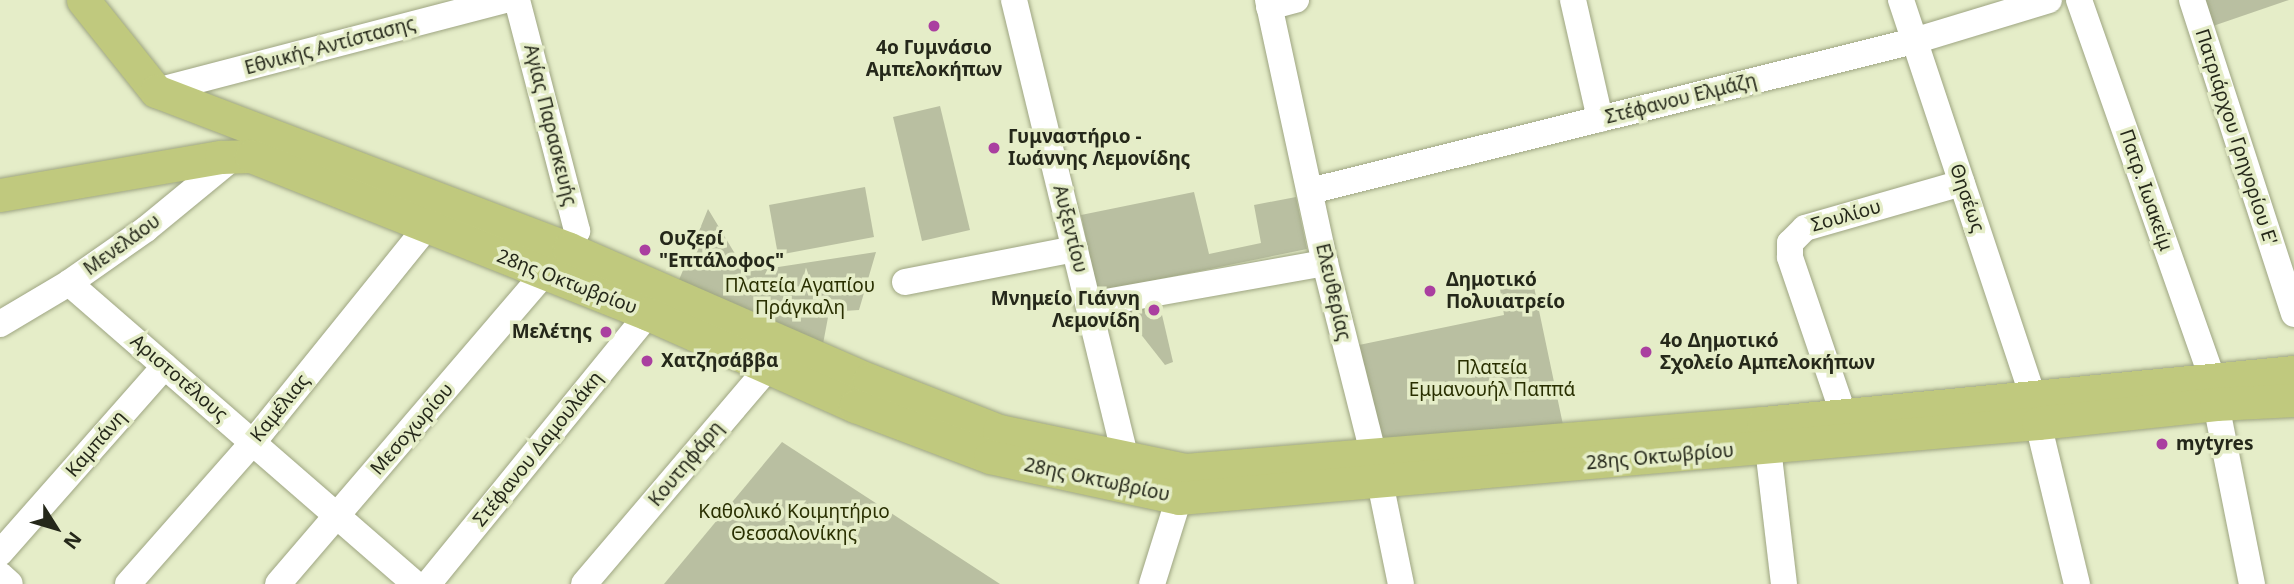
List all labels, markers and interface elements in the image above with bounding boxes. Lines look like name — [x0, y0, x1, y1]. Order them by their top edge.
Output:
street label: Εθνικής Αντίστασης — [242, 12, 418, 80]
marker: 4ο Γυμνάσιο Αμπελοκήπων — [926, 18, 942, 34]
street label: Πατριάρχου Γρηγορίου Ε' — [2190, 26, 2282, 248]
place label: 4ο Γυμνάσιο Αμπελοκήπων — [866, 37, 1002, 81]
street label: Αγίας Παρασκευής — [519, 42, 581, 208]
street label: Στέφανου Ελμάζη — [1603, 69, 1759, 129]
place label: Γυμναστήριο - Ιωάννης Λεμονίδης — [1008, 126, 1190, 170]
street label: Πατρ. Ιωακείμ — [2115, 126, 2177, 254]
marker: Γυμναστήριο - Ιωάννης Λεμονίδης — [986, 140, 1002, 156]
street label: Θησέως — [1945, 161, 1989, 235]
street label: Αυξεντίου — [1048, 183, 1092, 275]
street label: Σουλίου — [1808, 195, 1884, 237]
street label: Μενελάου — [79, 210, 165, 280]
place label: Ουζερί "Επτάλοφος" — [659, 228, 784, 272]
street label: Ελευθερίας — [1311, 241, 1355, 343]
marker: Ουζερί "Επτάλοφος" — [637, 242, 653, 258]
street label: 28ης Οκτωβρίου — [494, 245, 640, 319]
place label: Δημοτικό Πολυιατρείο — [1446, 269, 1565, 313]
park label: Πλατεία Αγαπίου Πράγκαλη — [725, 275, 875, 319]
marker: Δημοτικό Πολυιατρείο — [1420, 281, 1440, 301]
place label: Μνημείο Γιάννη Λεμονίδη — [991, 288, 1140, 332]
marker: Μνημείο Γιάννη Λεμονίδη — [1146, 302, 1162, 318]
place label: Μελέτης — [512, 321, 592, 343]
marker: Μελέτης — [598, 324, 614, 340]
street label: Αριστοτέλους — [126, 330, 232, 426]
place label: 4ο Δημοτικό Σχολείο Αμπελοκήπων — [1660, 330, 1875, 374]
marker: 4ο Δημοτικό Σχολείο Αμπελοκήπων — [1638, 344, 1654, 360]
place label: Χατζησάββα — [661, 350, 778, 372]
marker: Χατζησάββα — [639, 353, 655, 369]
park label: Πλατεία Εμμανουήλ Παππά — [1409, 357, 1575, 401]
street label: Στέφανου Δαμουλάκη — [469, 367, 607, 531]
street label: Καμέλιας — [246, 369, 314, 447]
street label: Μεσοχωρίου — [366, 378, 458, 480]
street label: Καμπάνη — [61, 406, 131, 482]
street label: Κουτηφάρη — [644, 417, 728, 511]
place label: mytyres — [2176, 433, 2253, 455]
marker: mytyres — [2154, 436, 2170, 452]
street label: 28ης Οκτωβρίου — [1585, 439, 1735, 475]
street label: 28ης Οκτωβρίου — [1022, 453, 1172, 507]
north arrow — [21, 493, 91, 563]
park label: Καθολικό Κοιμητήριο Θεσσαλονίκης — [698, 501, 890, 545]
text: N — [58, 527, 88, 555]

